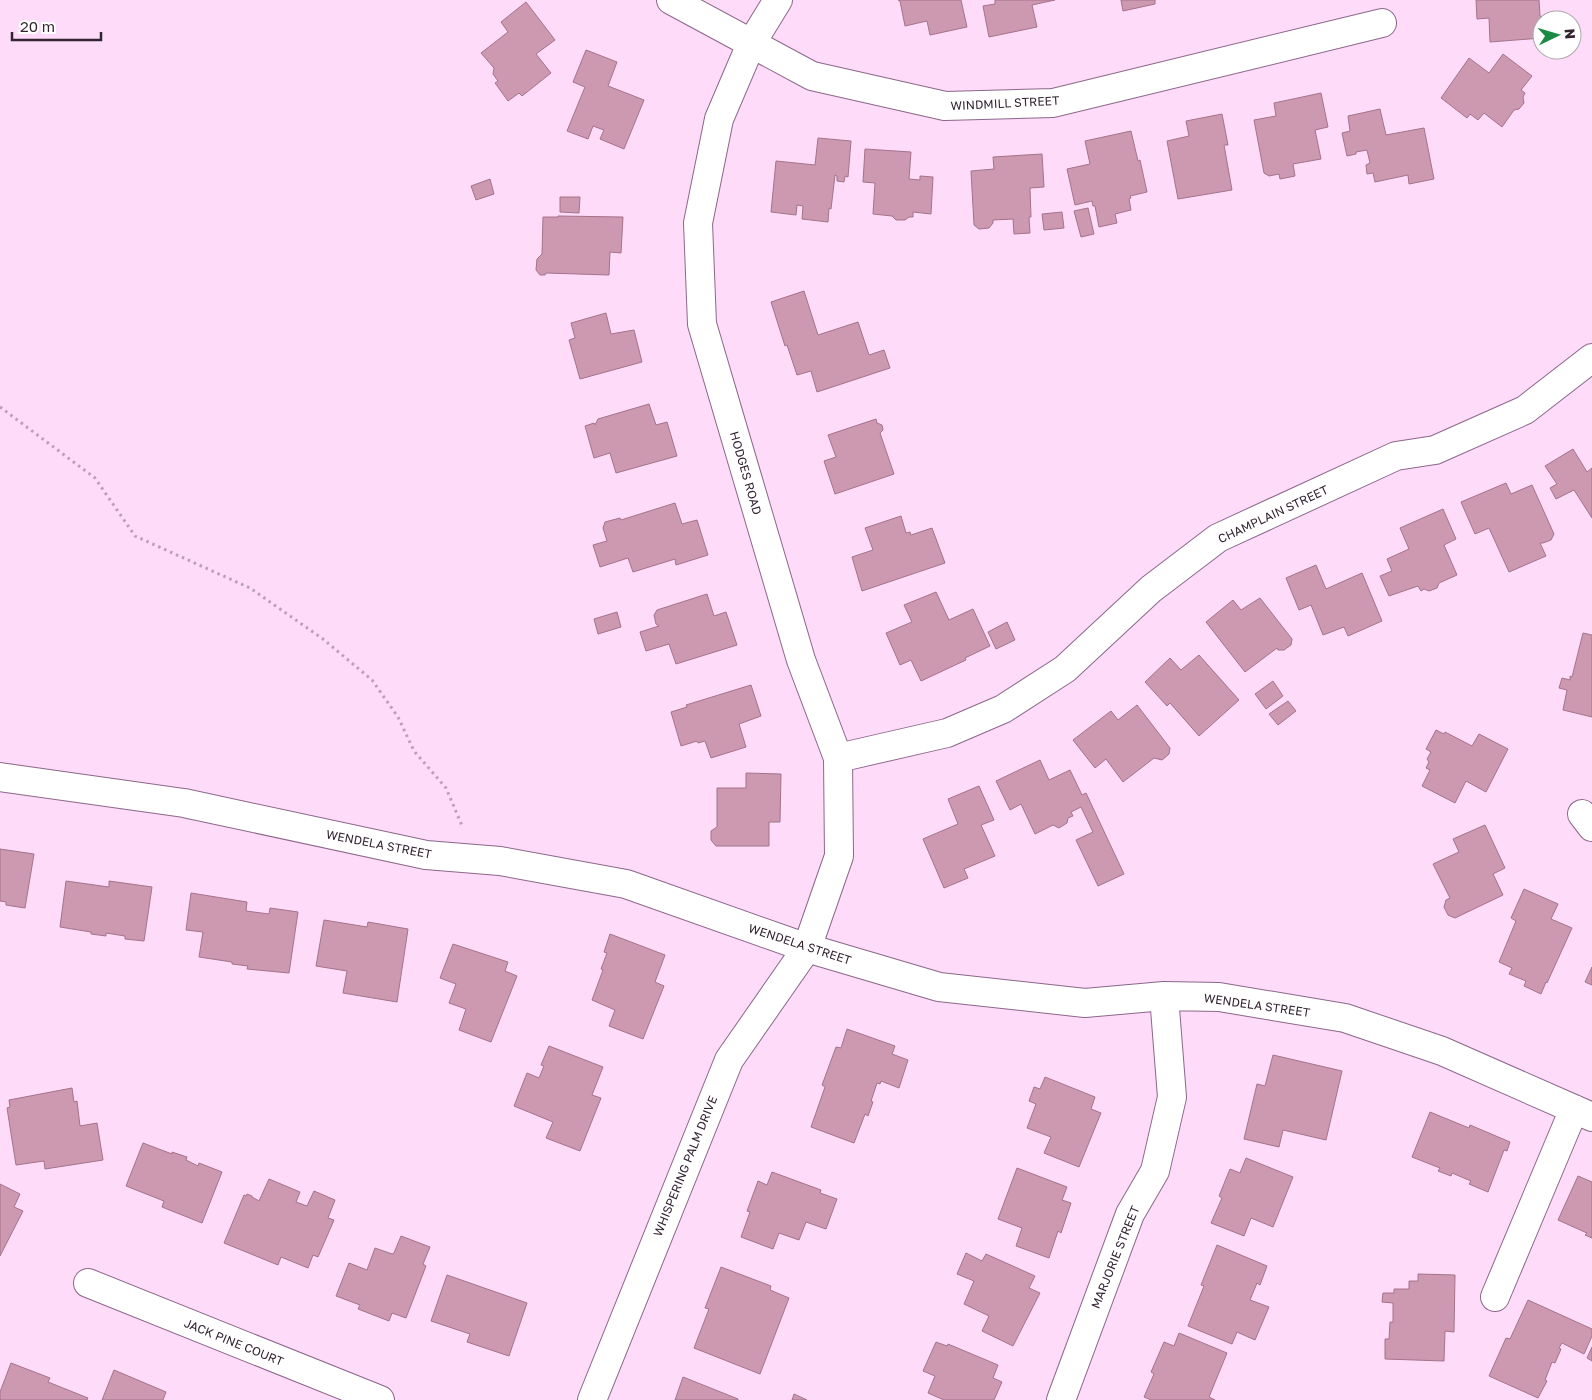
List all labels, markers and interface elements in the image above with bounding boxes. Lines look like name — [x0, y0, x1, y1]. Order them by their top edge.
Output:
scale bar — [12, 10, 101, 42]
north arrow — [1532, 10, 1582, 60]
text: 20 m — [20, 17, 55, 35]
text: N — [1562, 28, 1579, 40]
street label: WINDMILL STREET — [950, 93, 1060, 113]
street label: HODGES ROAD — [727, 430, 765, 516]
street label: CHAMPLAIN STREET — [1215, 482, 1331, 546]
street label: WENDELA STREET — [325, 826, 434, 862]
street label: WENDELA STREET — [747, 920, 854, 968]
street label: WENDELA STREET — [1203, 990, 1312, 1020]
street label: WHISPERING PALM DRIVE — [650, 1093, 720, 1239]
street label: MARJORIE STREET — [1088, 1203, 1143, 1311]
street label: JACK PINE COURT — [182, 1315, 286, 1369]

